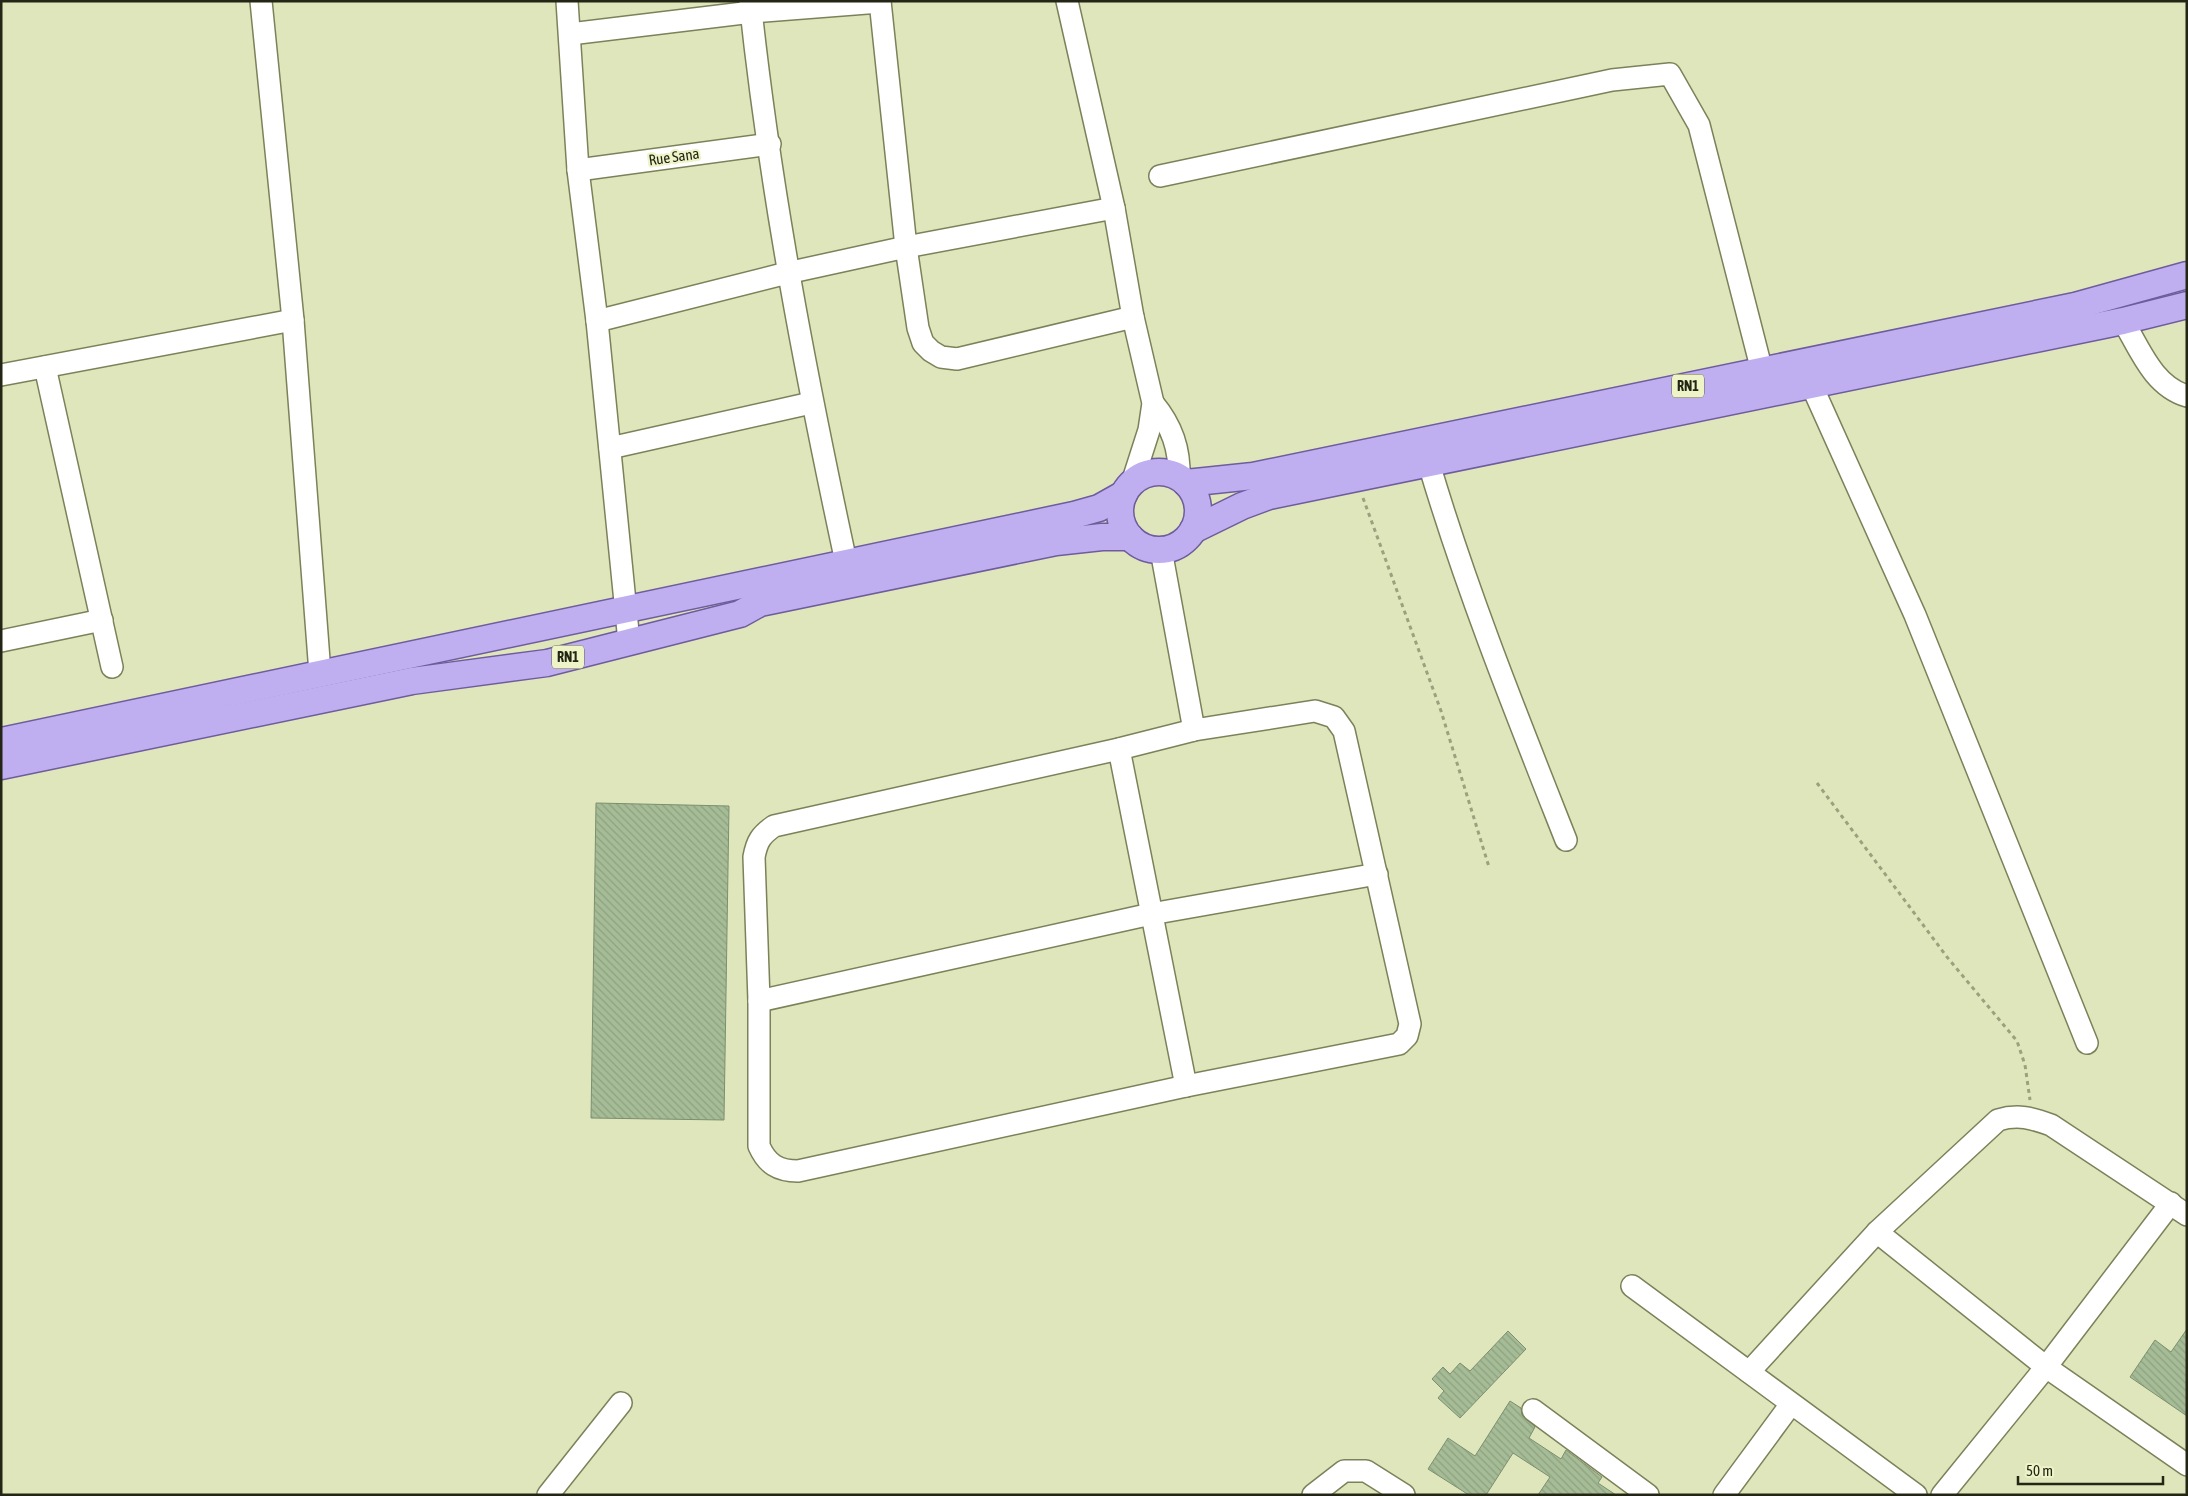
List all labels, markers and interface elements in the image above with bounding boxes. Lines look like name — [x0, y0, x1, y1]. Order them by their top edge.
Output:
street label: Rue Sana — [647, 145, 700, 168]
road number: RN1 — [1672, 374, 1704, 398]
road number: RN1 — [552, 646, 584, 669]
scale bar — [2018, 1454, 2163, 1486]
text: 50 m — [2026, 1462, 2053, 1479]

